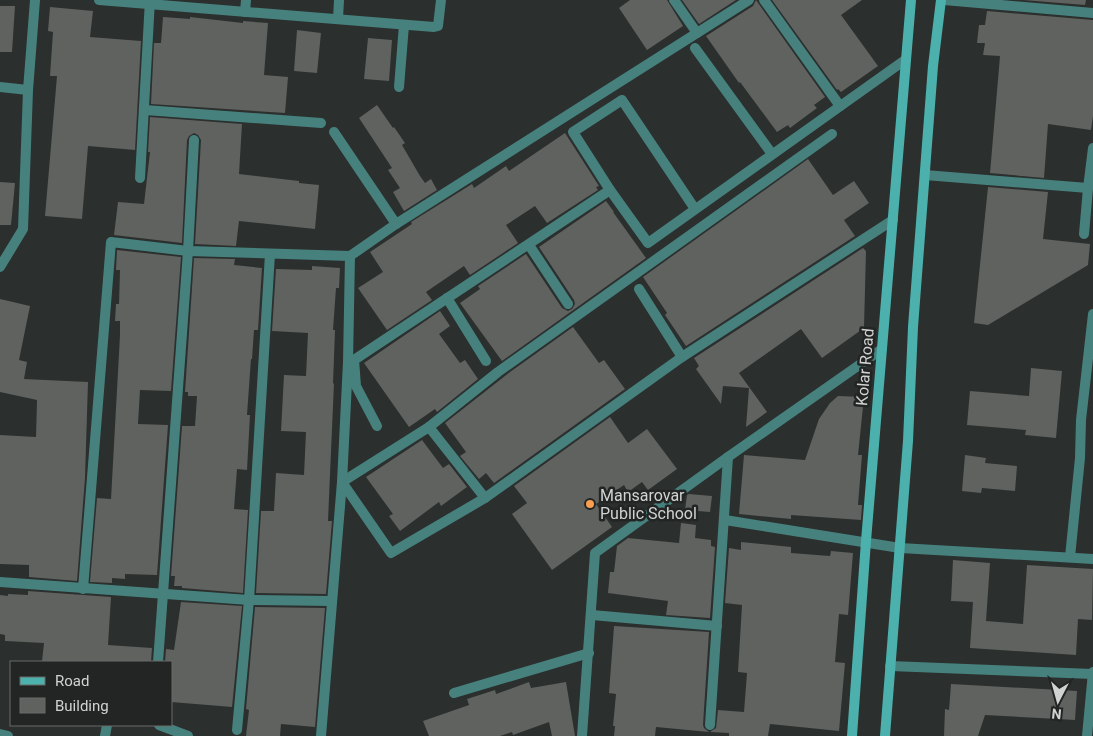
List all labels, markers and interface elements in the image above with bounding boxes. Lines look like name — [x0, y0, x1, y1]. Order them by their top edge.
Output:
street label: Kolar Road — [852, 327, 878, 407]
place label: Mansarovar Public School — [600, 486, 697, 523]
marker: Mansarovar Public School — [584, 498, 596, 510]
legend — [10, 661, 172, 726]
text: Road — [55, 672, 89, 690]
north arrow — [1033, 676, 1083, 726]
text: Building — [55, 697, 109, 715]
text: N — [1051, 705, 1062, 722]

